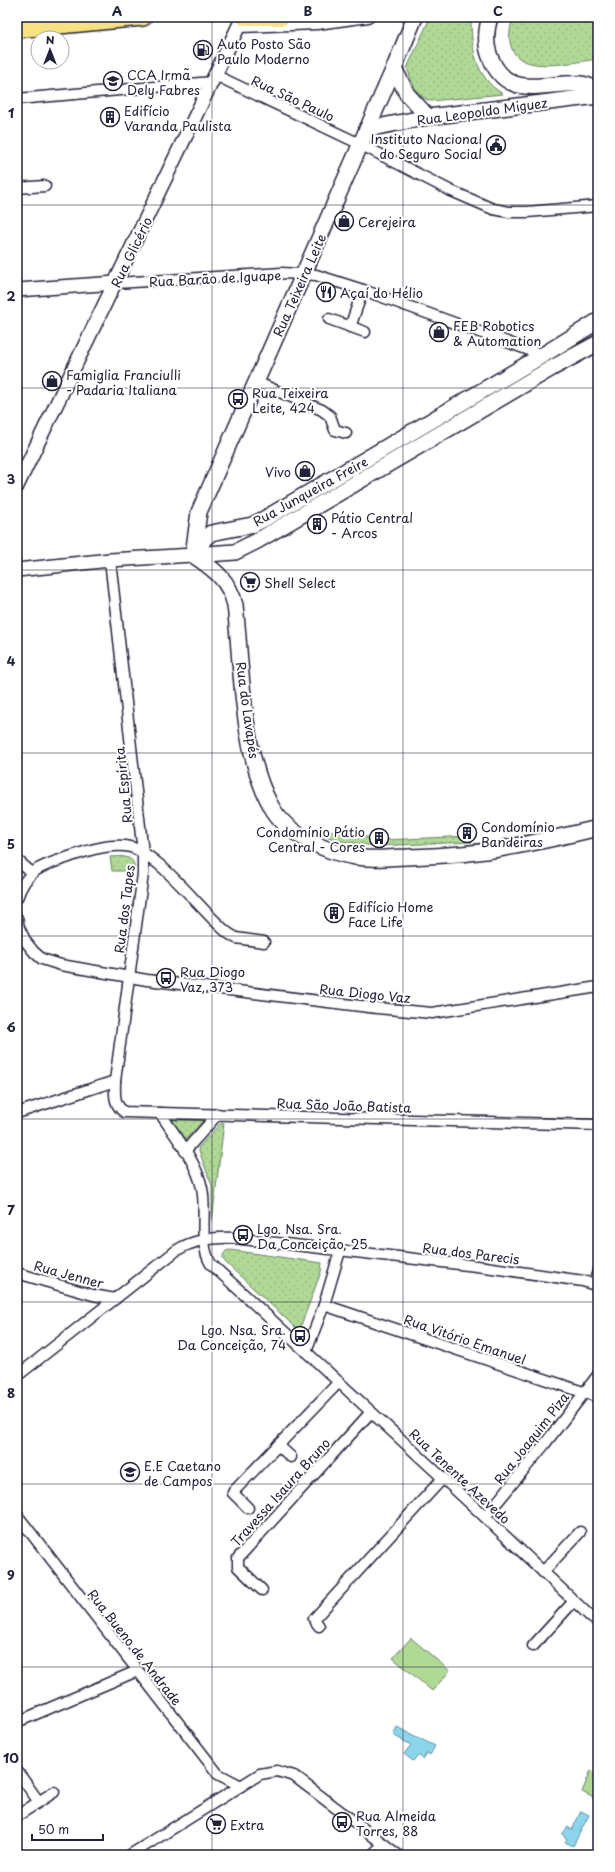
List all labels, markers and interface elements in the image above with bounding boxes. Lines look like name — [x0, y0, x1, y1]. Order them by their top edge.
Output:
text: A — [112, 1, 122, 20]
text: B — [304, 1, 313, 20]
text: C — [493, 1, 503, 20]
north arrow — [30, 30, 70, 70]
text: N — [46, 31, 55, 48]
place label: Auto Posto São Paulo Moderno — [217, 34, 311, 68]
fuel station icon: Auto Posto São Paulo Moderno — [192, 39, 214, 61]
place label: CCA Irmã Dely Fabres — [127, 65, 200, 99]
school or university icon: CCA Irmã Dely Fabres — [102, 70, 124, 92]
street label: Rua São Paulo — [248, 70, 338, 126]
street label: Rua Leopoldo Miguez — [415, 92, 549, 130]
place label: Edifício Varanda Paulista — [124, 101, 232, 135]
text: 1 — [8, 103, 14, 122]
building icon: Edifício Varanda Paulista — [99, 106, 121, 128]
place label: Instituto Nacional do Seguro Social — [370, 129, 482, 163]
public building icon: Instituto Nacional do Seguro Social — [485, 134, 507, 156]
shop icon: Cerejeira — [333, 210, 355, 232]
place label: Cerejeira — [358, 212, 416, 231]
street label: Rua Glicério — [106, 213, 156, 291]
street label: Rua Teixeira Leite — [268, 231, 330, 339]
street label: Rua Barão de Iguape — [148, 265, 282, 291]
restaurant icon: Açaí do Hélio — [315, 281, 337, 303]
place label: Açaí do Hélio — [340, 283, 423, 302]
text: 2 — [6, 286, 16, 305]
place label: FEB Robotics & Automation — [453, 316, 541, 350]
shop icon: FEB Robotics & Automation — [428, 321, 450, 343]
place label: Famiglia Franciulli - Padaria Italiana — [66, 365, 181, 399]
shop icon: Famiglia Franciulli - Padaria Italiana — [41, 370, 63, 392]
place label: Rua Teixeira Leite, 424 — [252, 383, 329, 417]
bus stop icon: Rua Teixeira Leite, 424 — [227, 388, 249, 410]
street label: Rua Junqueira Freire — [249, 452, 371, 530]
shop icon: Vivo — [294, 460, 316, 482]
place label: Vivo — [265, 462, 291, 481]
text: 3 — [7, 469, 16, 488]
place label: Pátio Central - Arcos — [331, 508, 413, 542]
building icon: Pátio Central - Arcos — [306, 513, 328, 535]
supermarket icon: Shell Select — [239, 571, 261, 593]
place label: Shell Select — [264, 573, 336, 592]
text: 4 — [7, 651, 16, 670]
street label: Rua do Lavapés — [232, 660, 264, 760]
street label: Rua Espírita — [109, 745, 136, 824]
place label: Condomínio Bandeiras — [481, 817, 555, 851]
place label: Condomínio Pátio Central - Cores — [256, 822, 365, 856]
building icon: Condomínio Bandeiras — [456, 822, 478, 844]
building icon: Condomínio Pátio Central - Cores — [368, 827, 390, 849]
text: 5 — [7, 834, 15, 853]
street label: Rua dos Tapes — [109, 864, 139, 954]
place label: Edifício Home Face Life — [348, 897, 434, 931]
building icon: Edifício Home Face Life — [323, 902, 345, 924]
place label: Rua Diogo Vaz, 373 — [180, 962, 245, 996]
bus stop icon: Rua Diogo Vaz, 373 — [155, 967, 177, 989]
street label: Rua Diogo Vaz — [319, 979, 411, 1007]
text: 6 — [6, 1017, 16, 1036]
street label: Rua São João Batista — [276, 1093, 412, 1117]
text: 7 — [7, 1200, 15, 1219]
place label: Lgo. Nsa. Sra. Da Conceição, 25 — [257, 1219, 368, 1253]
bus stop icon: Lgo. Nsa. Sra. Da Conceição, 25 — [232, 1224, 254, 1246]
street label: Rua dos Parecis — [422, 1238, 520, 1268]
street label: Rua Jenner — [32, 1256, 107, 1293]
street label: Rua Vitório Emanuel — [402, 1309, 528, 1369]
place label: Lgo. Nsa. Sra. Da Conceição, 74 — [177, 1320, 286, 1354]
bus stop icon: Lgo. Nsa. Sra. Da Conceição, 74 — [289, 1325, 311, 1347]
text: 8 — [7, 1383, 15, 1402]
street label: Rua Joaquim Piza — [489, 1387, 573, 1488]
street label: Rua Tenente Azevedo — [405, 1424, 515, 1528]
street label: Travessa Isaura Bruno — [226, 1434, 334, 1550]
place label: E.E Caetano de Campos — [144, 1456, 221, 1490]
school or university icon: E.E Caetano de Campos — [119, 1461, 141, 1483]
text: 9 — [7, 1565, 15, 1584]
street label: Rua Bueno de Andrade — [84, 1585, 186, 1709]
text: 10 — [3, 1748, 19, 1767]
place label: Rua Almeida Torres, 88 — [356, 1806, 437, 1840]
bus stop icon: Rua Almeida Torres, 88 — [331, 1811, 353, 1833]
supermarket icon: Extra — [205, 1813, 227, 1835]
place label: Extra — [230, 1815, 264, 1834]
scale bar — [32, 1816, 103, 1842]
text: 50 m — [38, 1820, 69, 1838]

